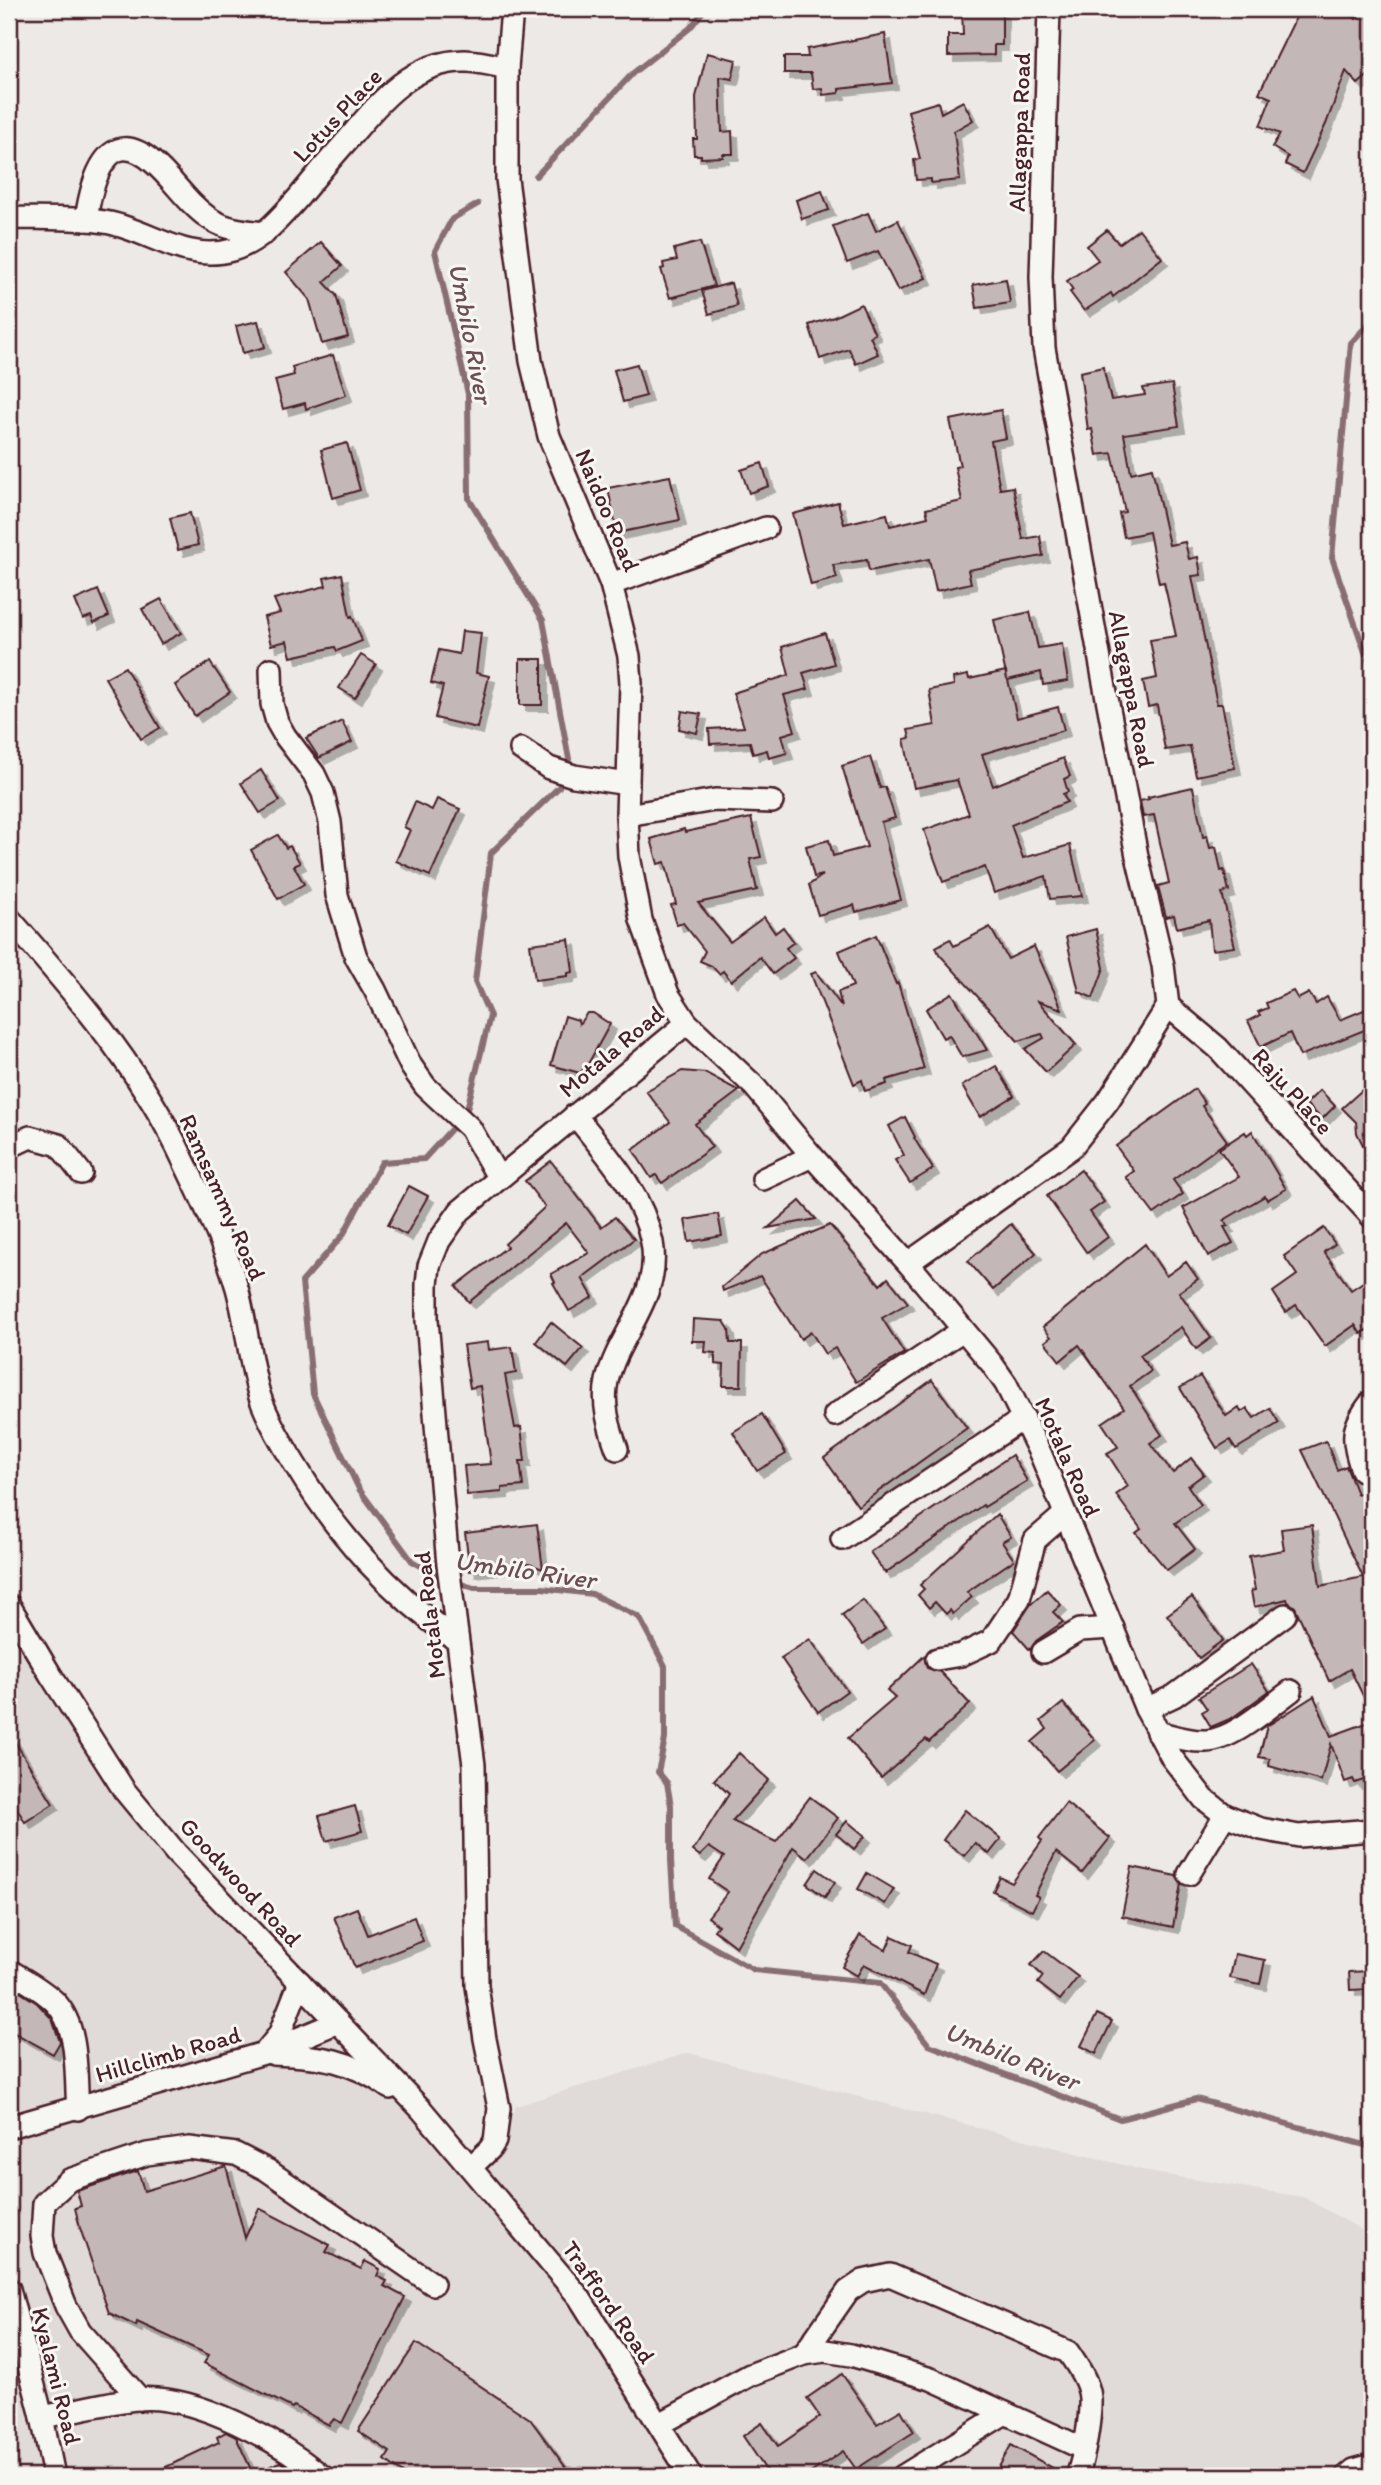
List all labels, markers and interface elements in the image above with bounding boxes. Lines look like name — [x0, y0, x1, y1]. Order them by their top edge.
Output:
street label: Allagappa Road — [1002, 52, 1036, 212]
street label: Lotus Place — [286, 62, 388, 168]
water label: Umbilo River — [442, 260, 501, 409]
street label: Naidoo Road — [569, 444, 647, 576]
street label: Allagappa Road — [1103, 608, 1161, 770]
street label: Motala Road — [553, 999, 669, 1103]
street label: Raju Place — [1246, 1042, 1340, 1140]
street label: Ramsammy Road — [173, 1109, 273, 1285]
street label: Motala Road — [1029, 1393, 1107, 1521]
water label: Umbilo River — [452, 1544, 601, 1596]
street label: Motala Road — [407, 1550, 451, 1680]
street label: Goodwood Road — [174, 1811, 308, 1953]
water label: Umbilo River — [940, 2015, 1087, 2099]
street label: Hillclimb Road — [92, 2019, 244, 2089]
street label: Trafford Road — [556, 2235, 662, 2369]
street label: Kyalami Road — [26, 2304, 88, 2448]

